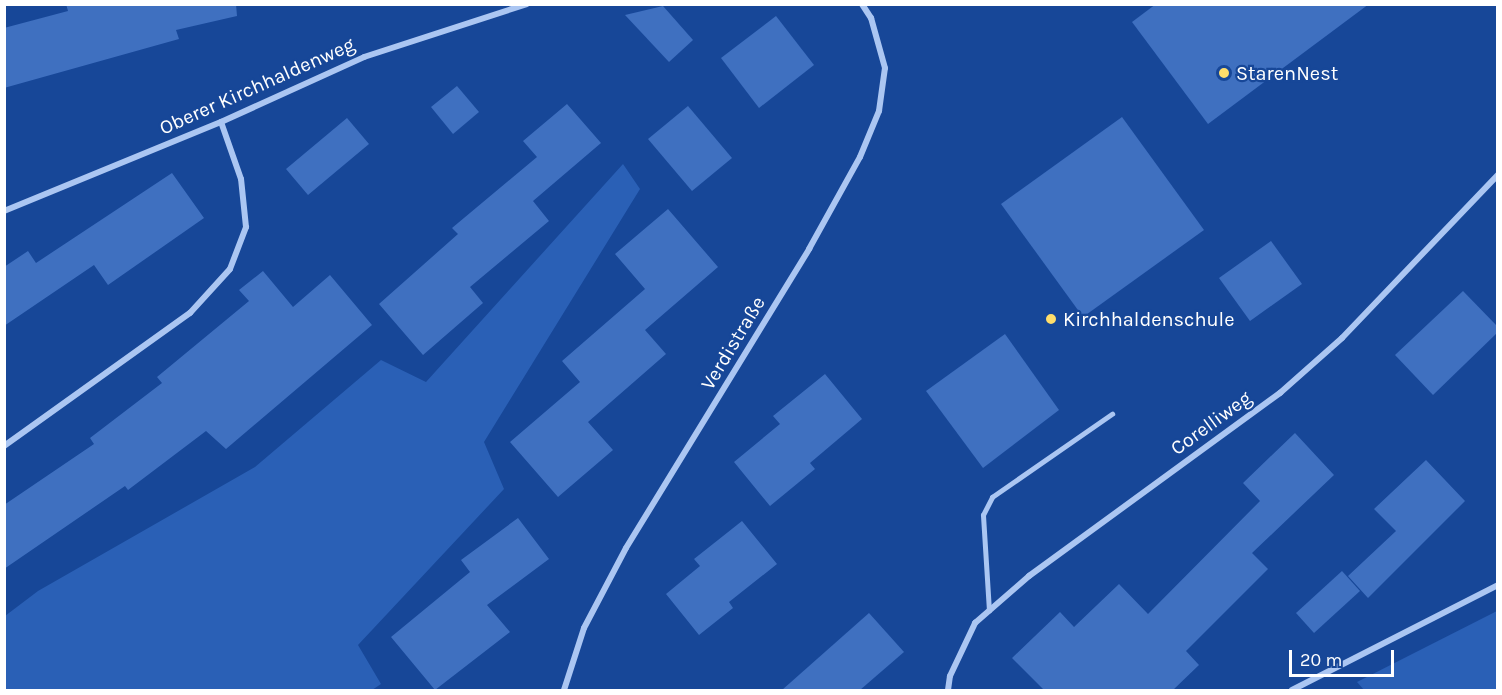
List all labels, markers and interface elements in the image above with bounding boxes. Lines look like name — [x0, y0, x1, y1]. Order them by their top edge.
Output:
street label: Oberer Kirchhaldenweg — [156, 32, 358, 140]
place label: StarenNest — [1236, 61, 1338, 85]
marker: StarenNest — [1217, 66, 1231, 80]
street label: Verdistraße — [696, 292, 770, 394]
place label: Kirchhaldenschule — [1063, 307, 1234, 331]
marker: Kirchhaldenschule — [1044, 312, 1058, 326]
street label: Corelliweg — [1166, 386, 1256, 460]
scale bar — [1292, 638, 1397, 676]
text: 20 m — [1300, 649, 1342, 671]

